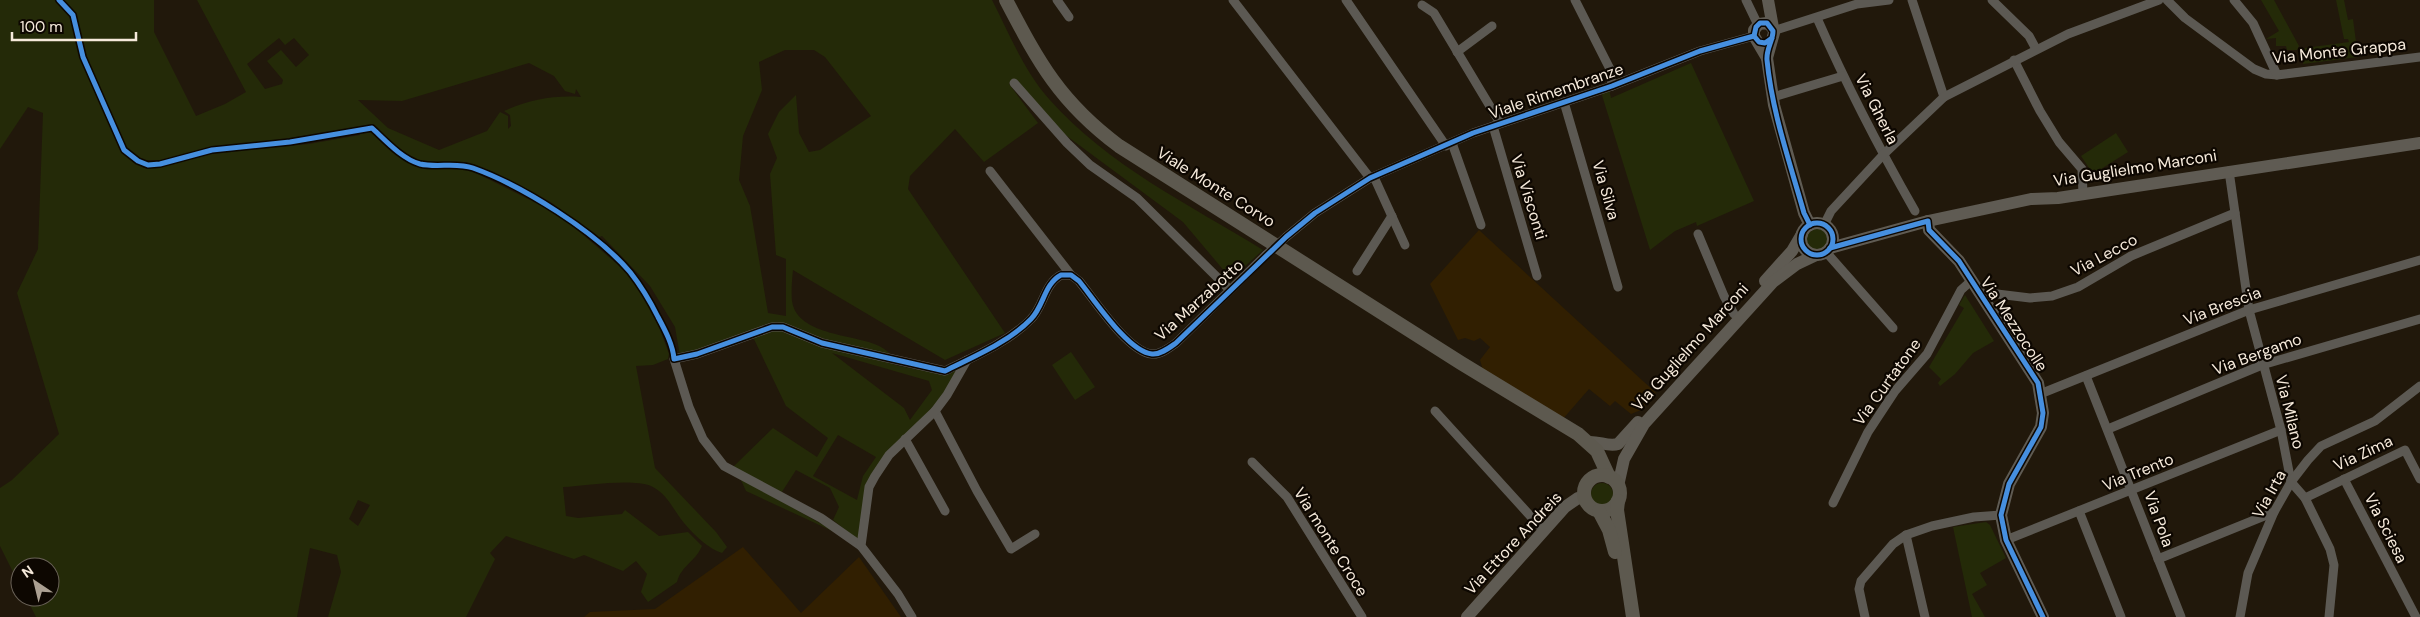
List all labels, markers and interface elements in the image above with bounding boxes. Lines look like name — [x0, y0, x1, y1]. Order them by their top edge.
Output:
scale bar — [12, 10, 136, 42]
text: 100 m — [20, 17, 63, 37]
street label: Via Monte Grappa — [2271, 34, 2407, 68]
street label: Viale Rimembranze — [1486, 58, 1626, 124]
street label: Via Gherla — [1850, 70, 1904, 148]
street label: Viale Monte Corvo — [1153, 142, 1279, 232]
street label: Via Guglielmo Marconi — [2052, 145, 2218, 191]
street label: Via Visconti — [1506, 152, 1552, 242]
street label: Via Silva — [1588, 158, 1624, 222]
street label: Via Lecco — [2067, 229, 2141, 281]
street label: Via Marzabotto — [1150, 255, 1248, 345]
street label: Via Mezzocolle — [1975, 273, 2053, 375]
street label: Via Guglielmo Marconi — [1627, 279, 1753, 415]
street label: Via Brescia — [2180, 282, 2264, 330]
street label: Via Bergamo — [2210, 328, 2304, 380]
street label: Via Curtatone — [1848, 334, 1926, 430]
street label: Via Milano — [2271, 373, 2309, 451]
street label: Via Zima — [2330, 430, 2396, 476]
street label: Via Trento — [2099, 448, 2177, 496]
street label: Via Irta — [2247, 466, 2291, 522]
street label: Via monte Croce — [1289, 484, 1373, 600]
street label: Via Ettore Andreis — [1460, 487, 1566, 599]
street label: Via Pola — [2139, 488, 2179, 550]
street label: Via Sciesa — [2359, 490, 2413, 566]
north arrow — [10, 557, 60, 607]
text: N — [18, 561, 37, 582]

